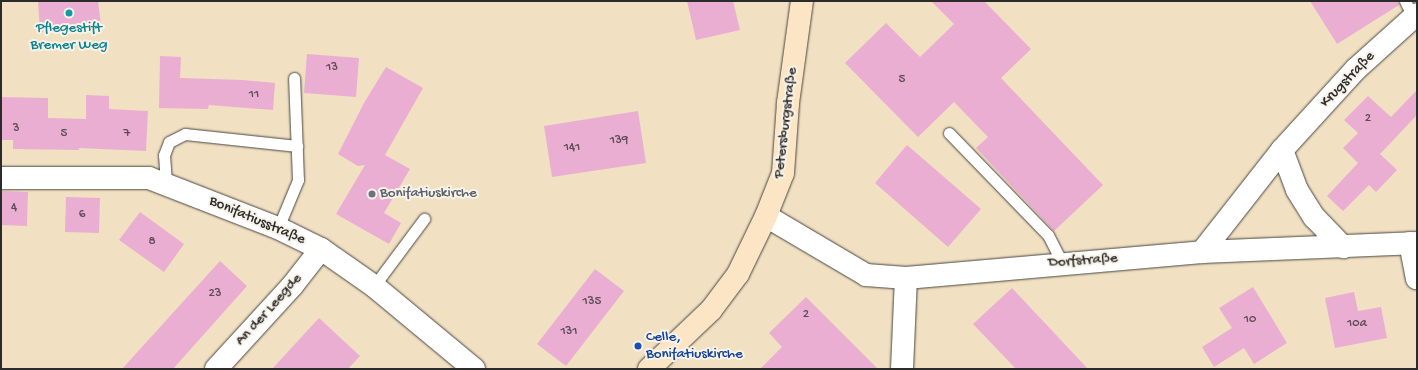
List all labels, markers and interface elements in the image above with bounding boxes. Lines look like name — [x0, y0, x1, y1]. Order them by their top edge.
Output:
marker: Pflegestift Bremer Weg — [64, 8, 74, 18]
place label: Pflegestift Bremer Weg — [31, 19, 107, 54]
street label: Krugstraße — [1317, 48, 1379, 112]
house number: 13 — [326, 60, 338, 76]
street label: Petersburgstraße — [770, 66, 802, 180]
house number: 5 — [899, 72, 905, 88]
house number: 11 — [249, 87, 259, 103]
house number: 2 — [1365, 111, 1371, 127]
house number: 3 — [13, 121, 19, 137]
house number: 5 — [61, 126, 67, 142]
house number: 7 — [124, 126, 130, 142]
house number: 139 — [610, 133, 628, 149]
house number: 141 — [564, 140, 580, 156]
place label: Bonifatiuskirche — [380, 185, 477, 203]
marker: Bonifatiuskirche — [367, 189, 377, 199]
street label: Bonifatiusstraße — [206, 193, 308, 249]
house number: 4 — [11, 200, 17, 216]
house number: 6 — [79, 207, 85, 223]
house number: 8 — [148, 234, 156, 250]
street label: Dorfstraße — [1048, 250, 1118, 272]
street label: An der Leegde — [232, 270, 306, 350]
house number: 23 — [208, 286, 222, 302]
house number: 135 — [583, 294, 601, 310]
house number: 2 — [803, 307, 809, 323]
house number: 10 — [1244, 312, 1256, 328]
house number: 10a — [1347, 316, 1367, 332]
house number: 131 — [560, 324, 578, 340]
place label: Celle, Bonifatiuskirche — [646, 328, 743, 363]
marker: Celle, Bonifatiuskirche — [633, 341, 643, 351]

